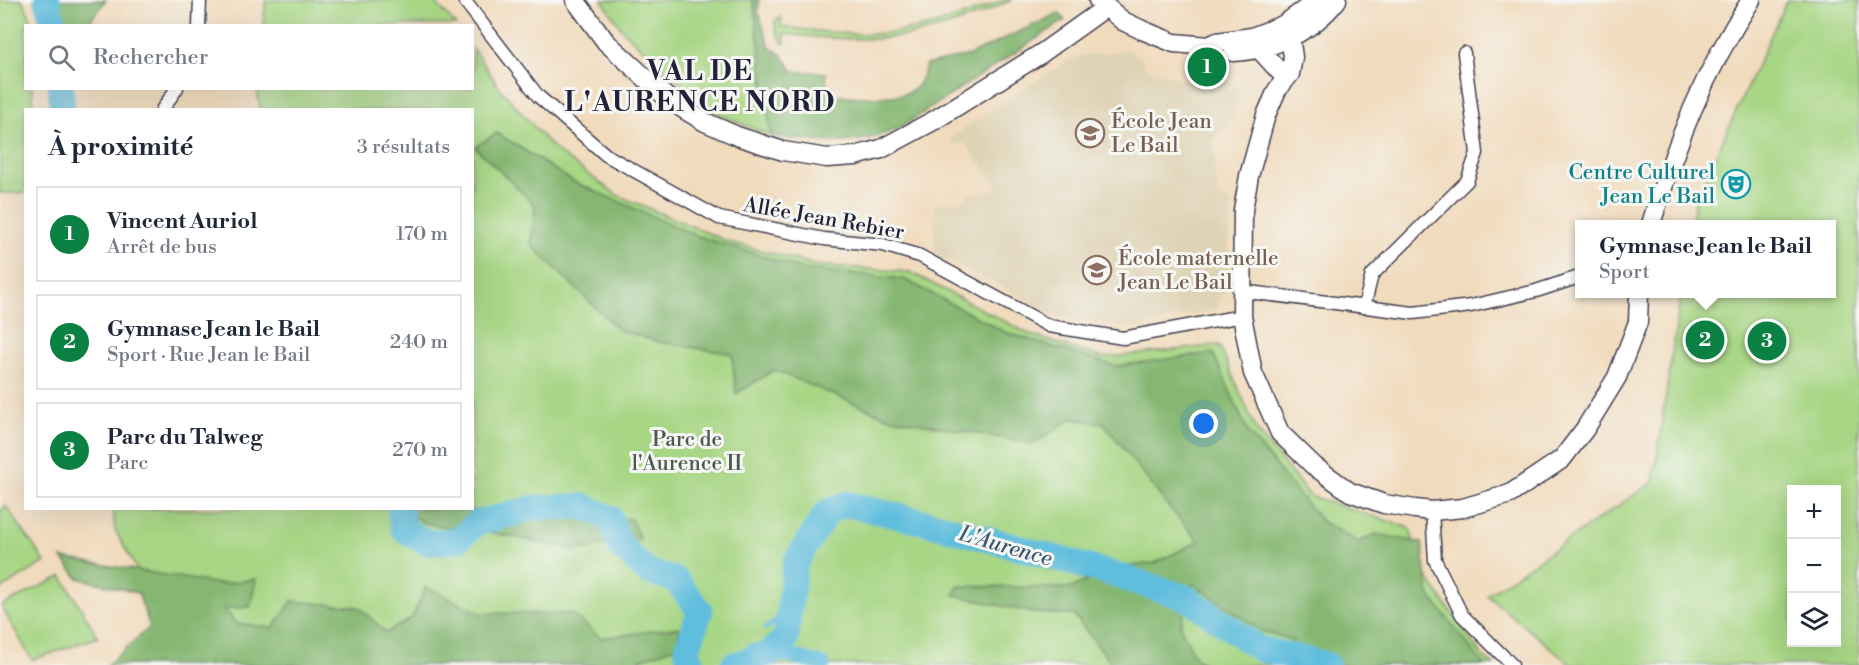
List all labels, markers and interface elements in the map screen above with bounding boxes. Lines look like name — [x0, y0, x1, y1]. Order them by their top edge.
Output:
search box — [24, 24, 474, 90]
icon: search — [45, 41, 78, 74]
text: Rechercher — [93, 44, 208, 71]
pin: 1 — [1188, 44, 1226, 90]
district label: VAL DE L'AURENCE NORD — [564, 55, 836, 120]
place label: École Jean Le Bail — [1111, 107, 1212, 159]
school or university icon: École Jean Le Bail — [1074, 117, 1106, 149]
text: À proximité — [48, 131, 193, 163]
text: 3 résultats — [357, 135, 450, 160]
place label: Centre Culturel Jean Le Bail — [1568, 160, 1715, 210]
theatre icon: Centre Culturel Jean Le Bail — [1720, 168, 1752, 200]
street label: Allée Jean Rebier — [740, 192, 906, 246]
text: Vincent Auriol — [107, 208, 257, 235]
popup — [1575, 220, 1836, 298]
text: 1 — [65, 222, 74, 247]
text: 170 m — [396, 222, 448, 247]
text: Gymnase Jean le Bail — [1599, 233, 1812, 260]
text: Arrêt de bus — [107, 235, 217, 260]
place label: École maternelle Jean Le Bail — [1117, 244, 1279, 296]
school or university icon: École maternelle Jean Le Bail — [1081, 254, 1113, 286]
text: Sport — [1599, 260, 1650, 285]
text: Gymnase Jean le Bail — [107, 316, 320, 343]
pin: 2 — [1686, 318, 1724, 362]
pin: 3 — [1748, 318, 1786, 364]
text: 2 — [63, 330, 76, 355]
text: 240 m — [390, 330, 448, 355]
text: Sport · Rue Jean le Bail — [107, 343, 310, 368]
your location — [1189, 409, 1218, 438]
text: Parc du Talweg — [107, 424, 263, 451]
park label: Parc de l'Aurence II — [632, 427, 742, 477]
text: 3 — [63, 438, 76, 463]
text: 270 m — [392, 438, 448, 463]
text: Parc — [107, 451, 148, 476]
map controls — [1787, 485, 1841, 647]
button: + — [1787, 485, 1841, 539]
water label: L'Aurence — [955, 520, 1055, 573]
button: − — [1787, 539, 1841, 593]
button: layers — [1787, 593, 1841, 647]

